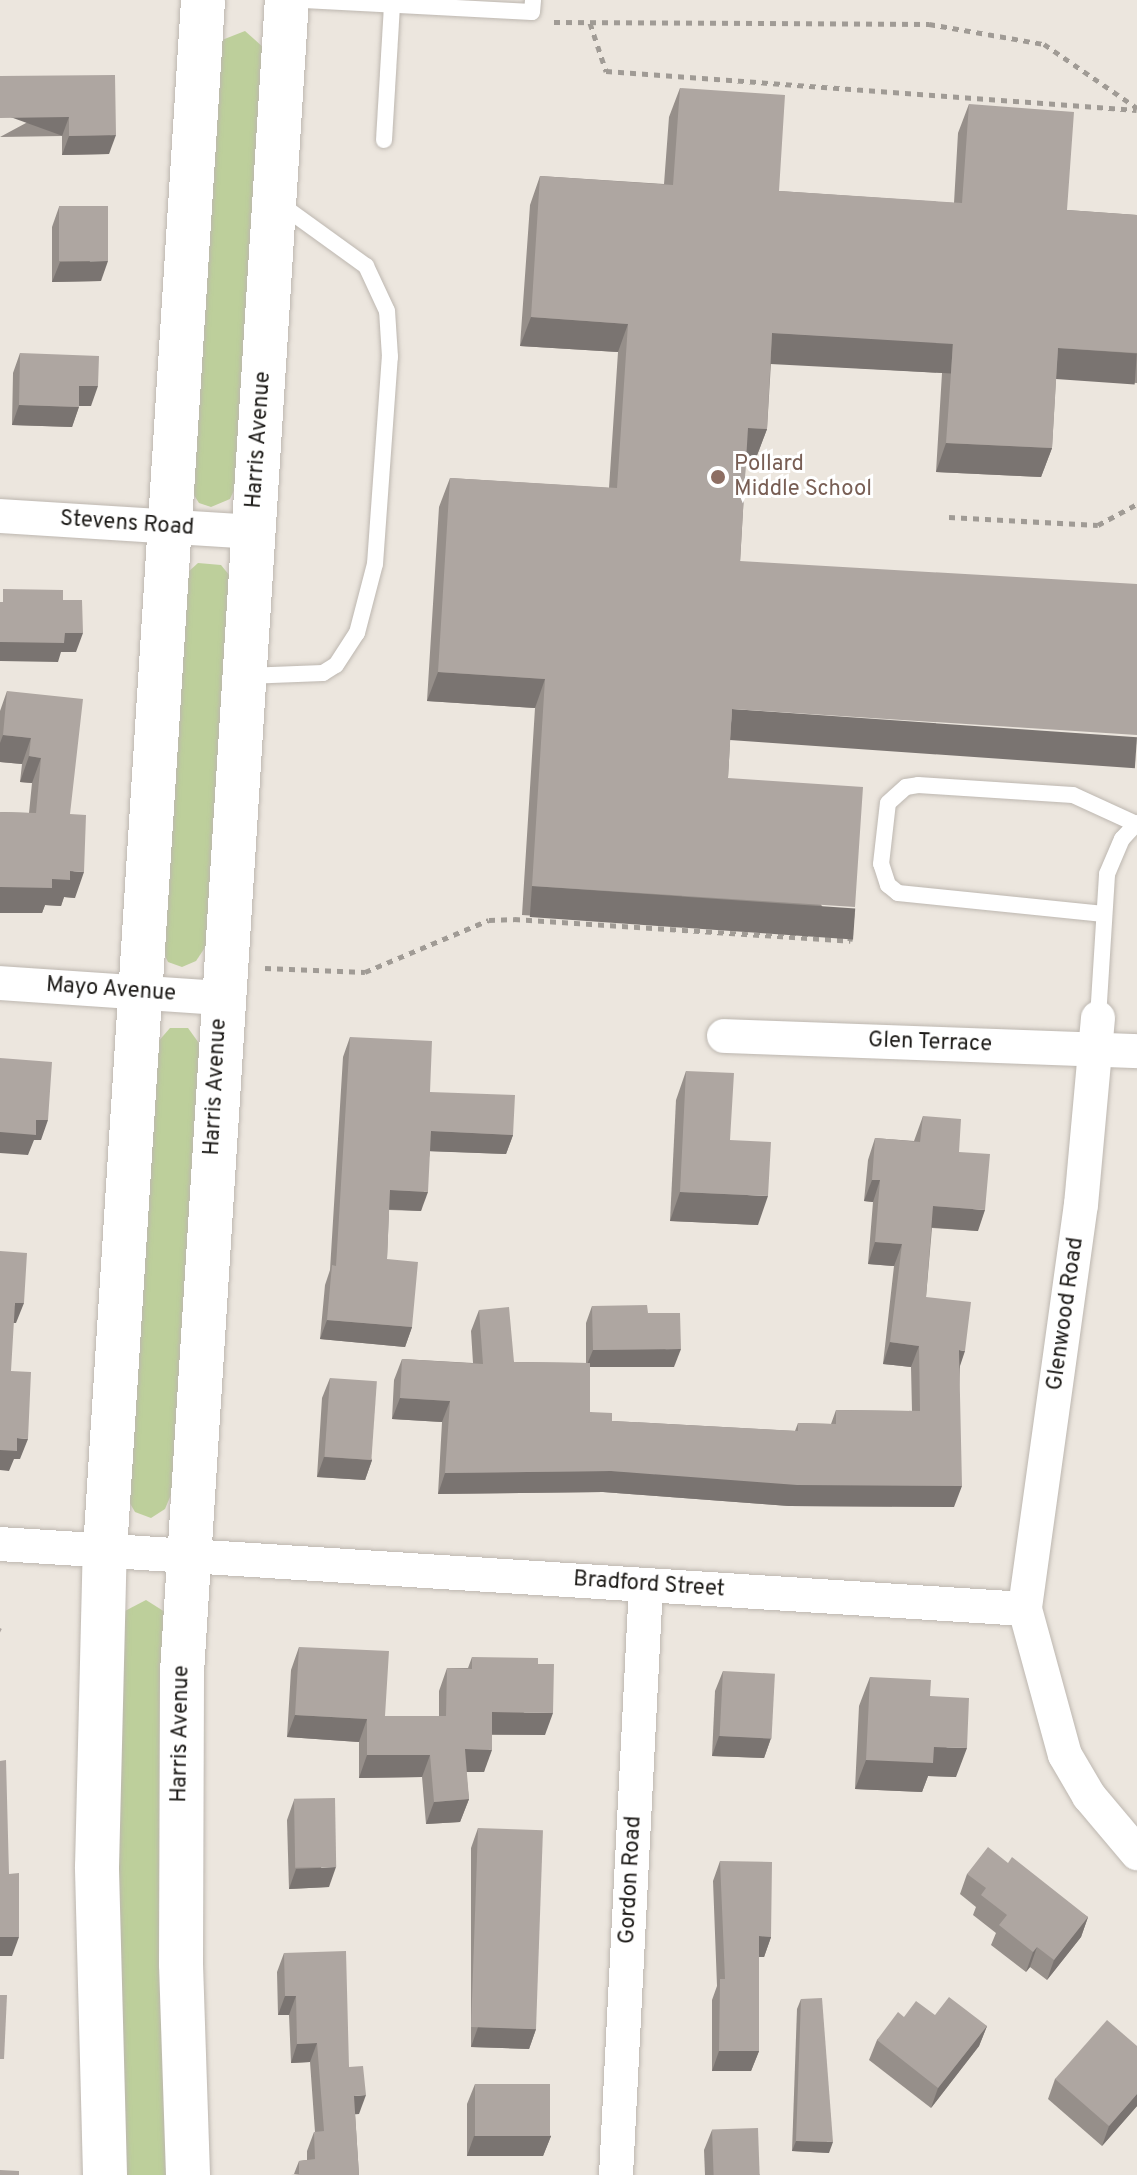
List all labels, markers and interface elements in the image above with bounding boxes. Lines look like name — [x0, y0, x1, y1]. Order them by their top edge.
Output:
street label: Harris Avenue — [241, 370, 277, 510]
place label: Pollard Middle School — [734, 451, 872, 502]
marker: Pollard Middle School — [709, 468, 727, 486]
street label: Stevens Road — [59, 506, 195, 542]
street label: Mayo Avenue — [45, 972, 177, 1008]
street label: Harris Avenue — [199, 1017, 233, 1157]
street label: Glen Terrace — [867, 1028, 993, 1058]
street label: Glenwood Road — [1042, 1236, 1090, 1392]
street label: Bradford Street — [572, 1567, 726, 1603]
street label: Harris Avenue — [167, 1665, 195, 1803]
street label: Gordon Road — [614, 1815, 648, 1945]

